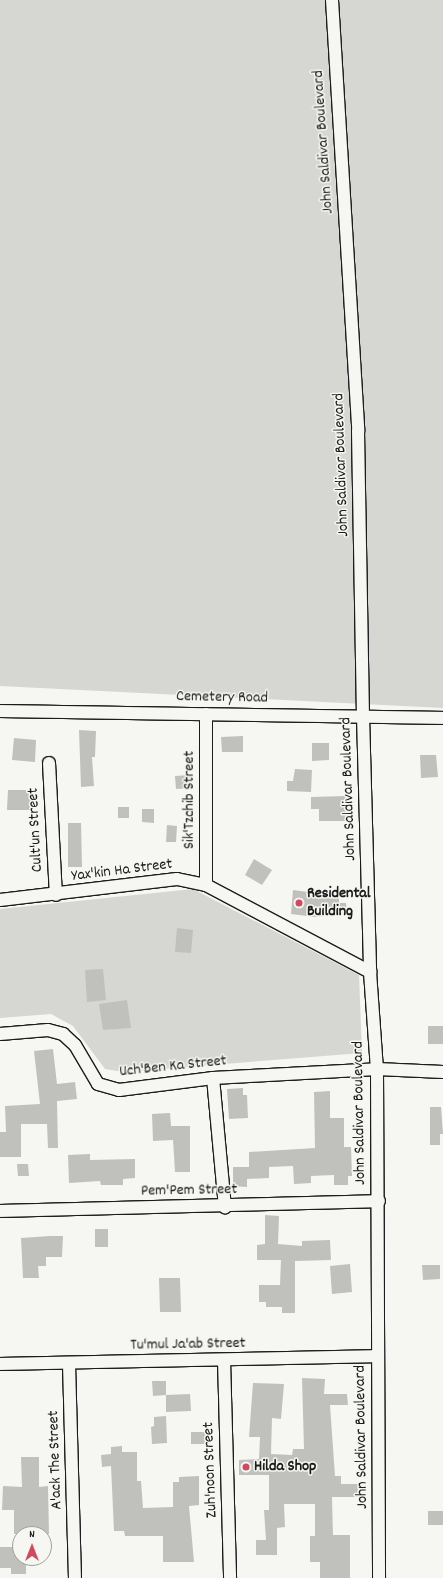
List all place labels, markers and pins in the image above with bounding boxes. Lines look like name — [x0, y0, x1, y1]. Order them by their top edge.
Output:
place label: Residental Building — [307, 884, 371, 922]
marker: Residental Building — [294, 898, 304, 908]
place label: Hilda Shop — [254, 1457, 316, 1477]
marker: Hilda Shop — [241, 1462, 251, 1472]

